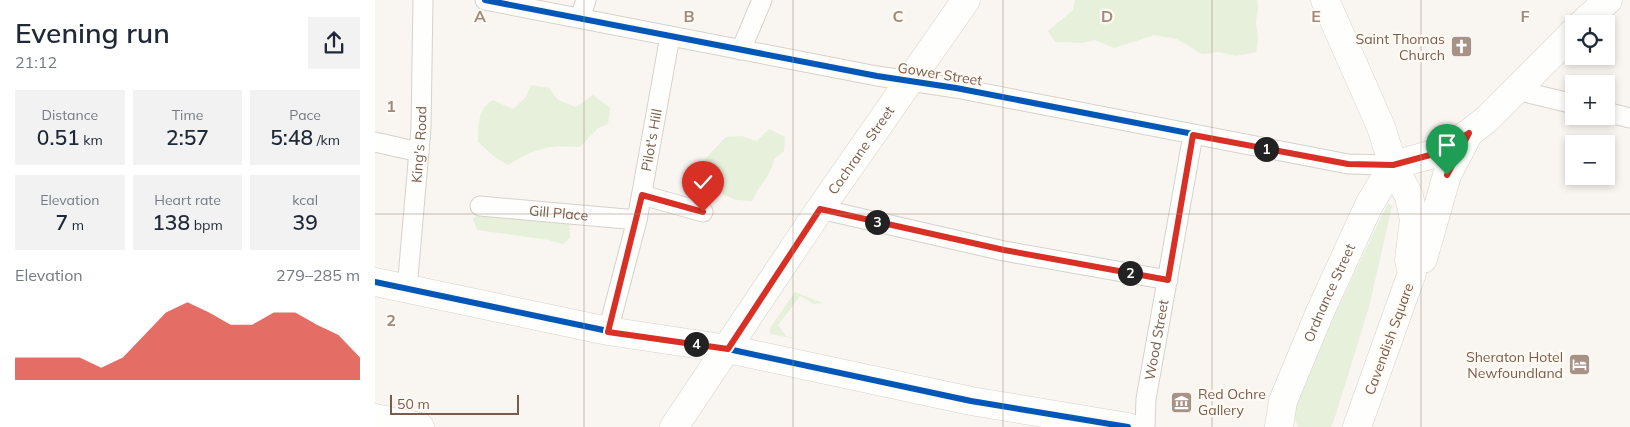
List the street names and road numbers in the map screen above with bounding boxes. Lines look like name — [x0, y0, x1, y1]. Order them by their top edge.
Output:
street label: Gower Street — [896, 58, 984, 90]
street label: Cochrane Street — [824, 102, 898, 198]
street label: King's Road — [407, 106, 430, 184]
street label: Pilot's Hill — [637, 107, 666, 173]
street label: Gill Place — [528, 201, 589, 225]
street label: Ordnance Street — [1300, 241, 1359, 345]
street label: Cavendish Square — [1360, 281, 1418, 397]
street label: Wood Street — [1141, 298, 1173, 382]

